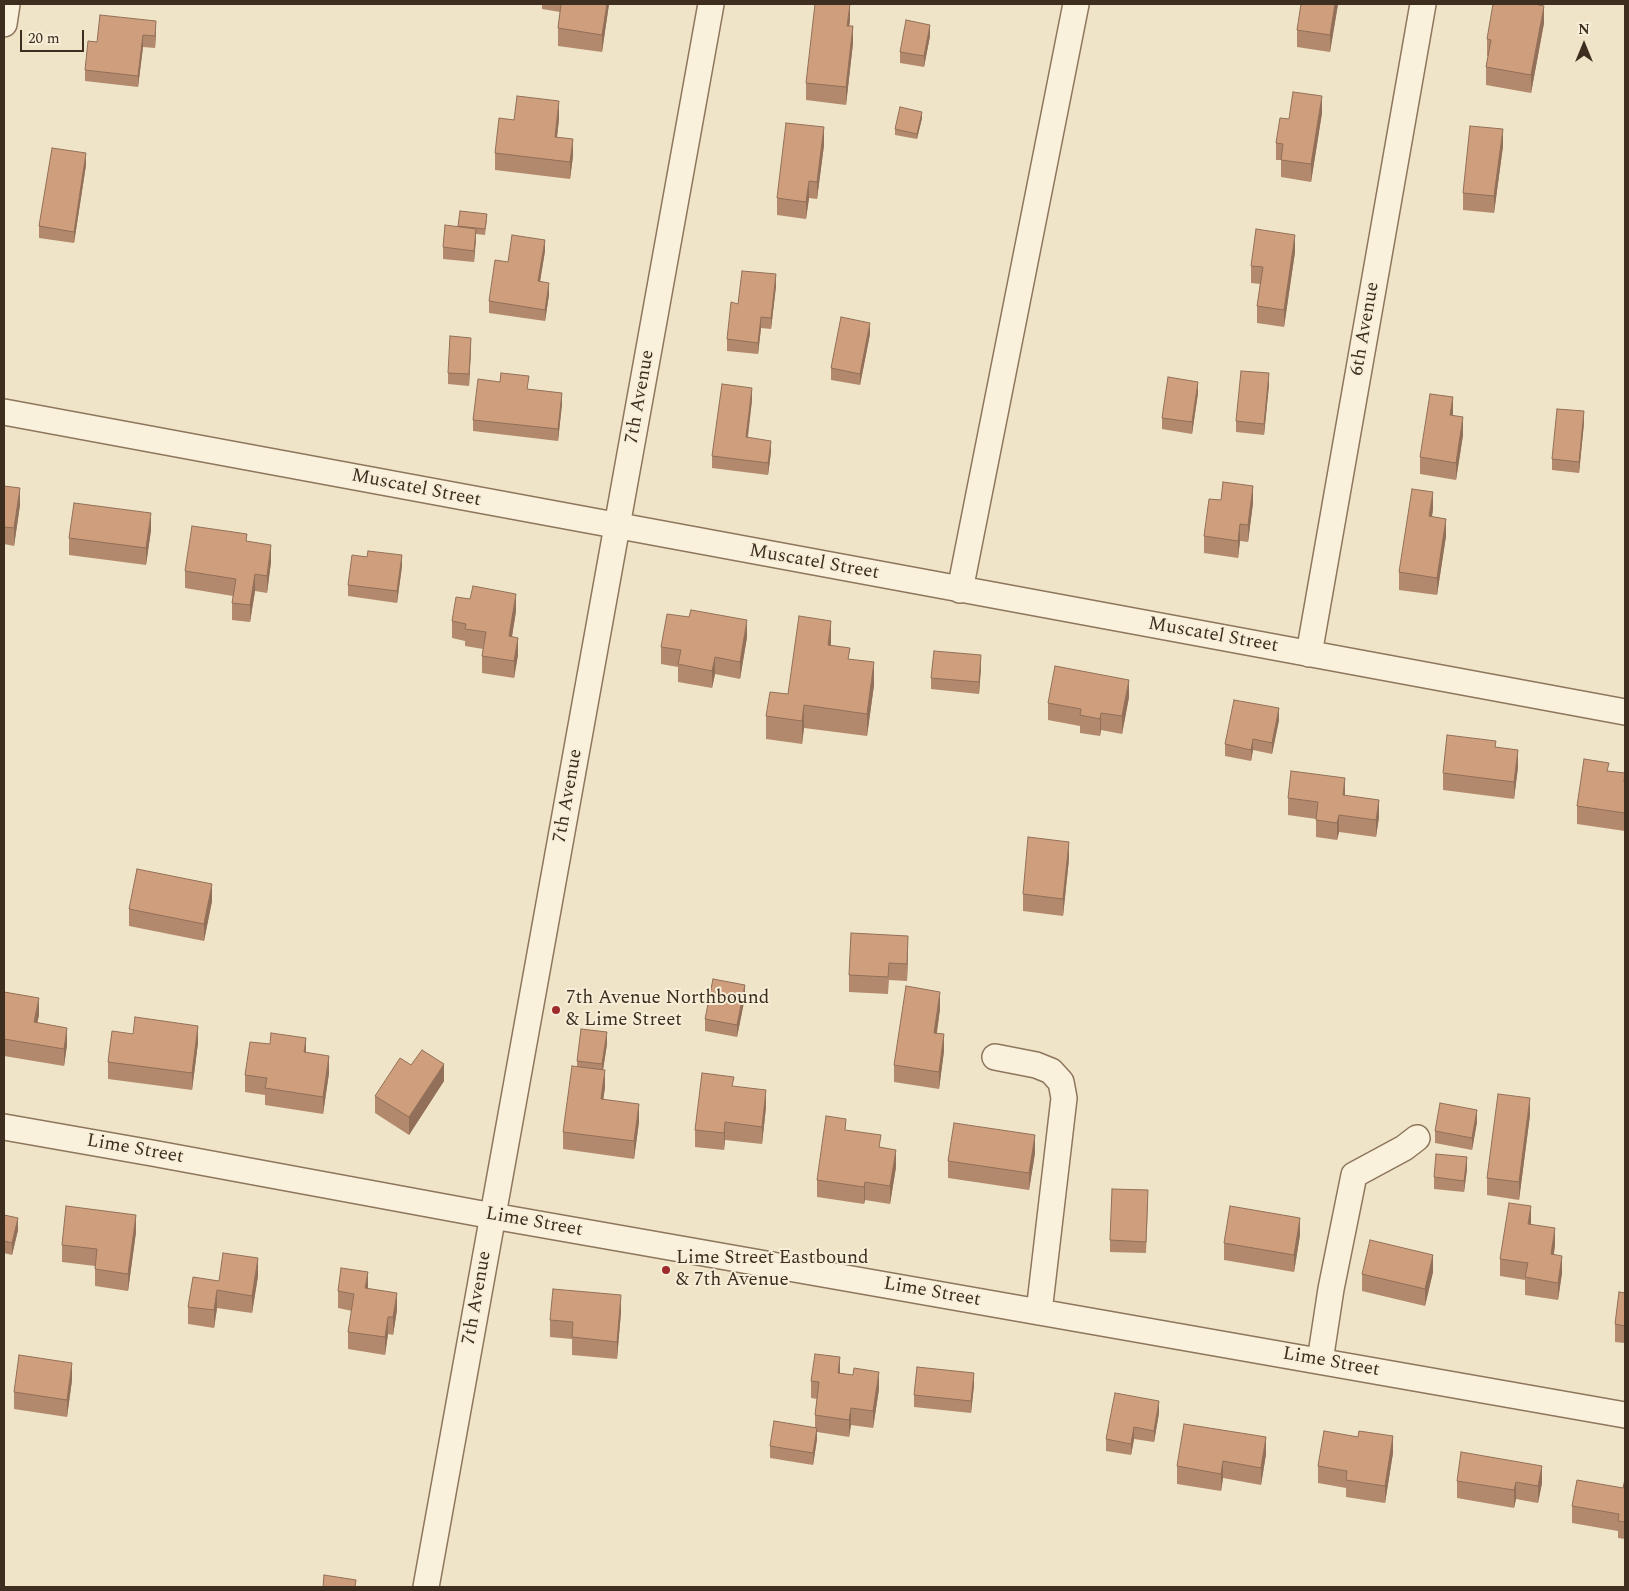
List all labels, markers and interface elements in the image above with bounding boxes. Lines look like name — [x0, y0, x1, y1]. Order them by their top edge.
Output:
text: N — [1578, 19, 1590, 40]
scale bar — [22, 20, 86, 52]
north arrow — [1559, 20, 1609, 70]
text: 20 m — [28, 27, 60, 50]
street label: 6th Avenue — [1347, 280, 1385, 378]
street label: 7th Avenue — [622, 348, 660, 446]
street label: Muscatel Street — [349, 465, 483, 513]
street label: Muscatel Street — [747, 540, 881, 586]
street label: Muscatel Street — [1146, 613, 1280, 659]
street label: 7th Avenue — [550, 747, 588, 845]
place label: 7th Avenue Northbound & Lime Street — [566, 988, 769, 1032]
marker: 7th Avenue Northbound & Lime Street — [550, 1004, 562, 1016]
street label: Lime Street — [85, 1130, 185, 1170]
street label: Lime Street — [484, 1203, 584, 1243]
place label: Lime Street Eastbound & 7th Avenue — [676, 1248, 869, 1292]
street label: 7th Avenue — [459, 1249, 497, 1347]
marker: Lime Street Eastbound & 7th Avenue — [660, 1264, 672, 1276]
street label: Lime Street — [882, 1273, 982, 1313]
street label: Lime Street — [1281, 1343, 1381, 1383]

